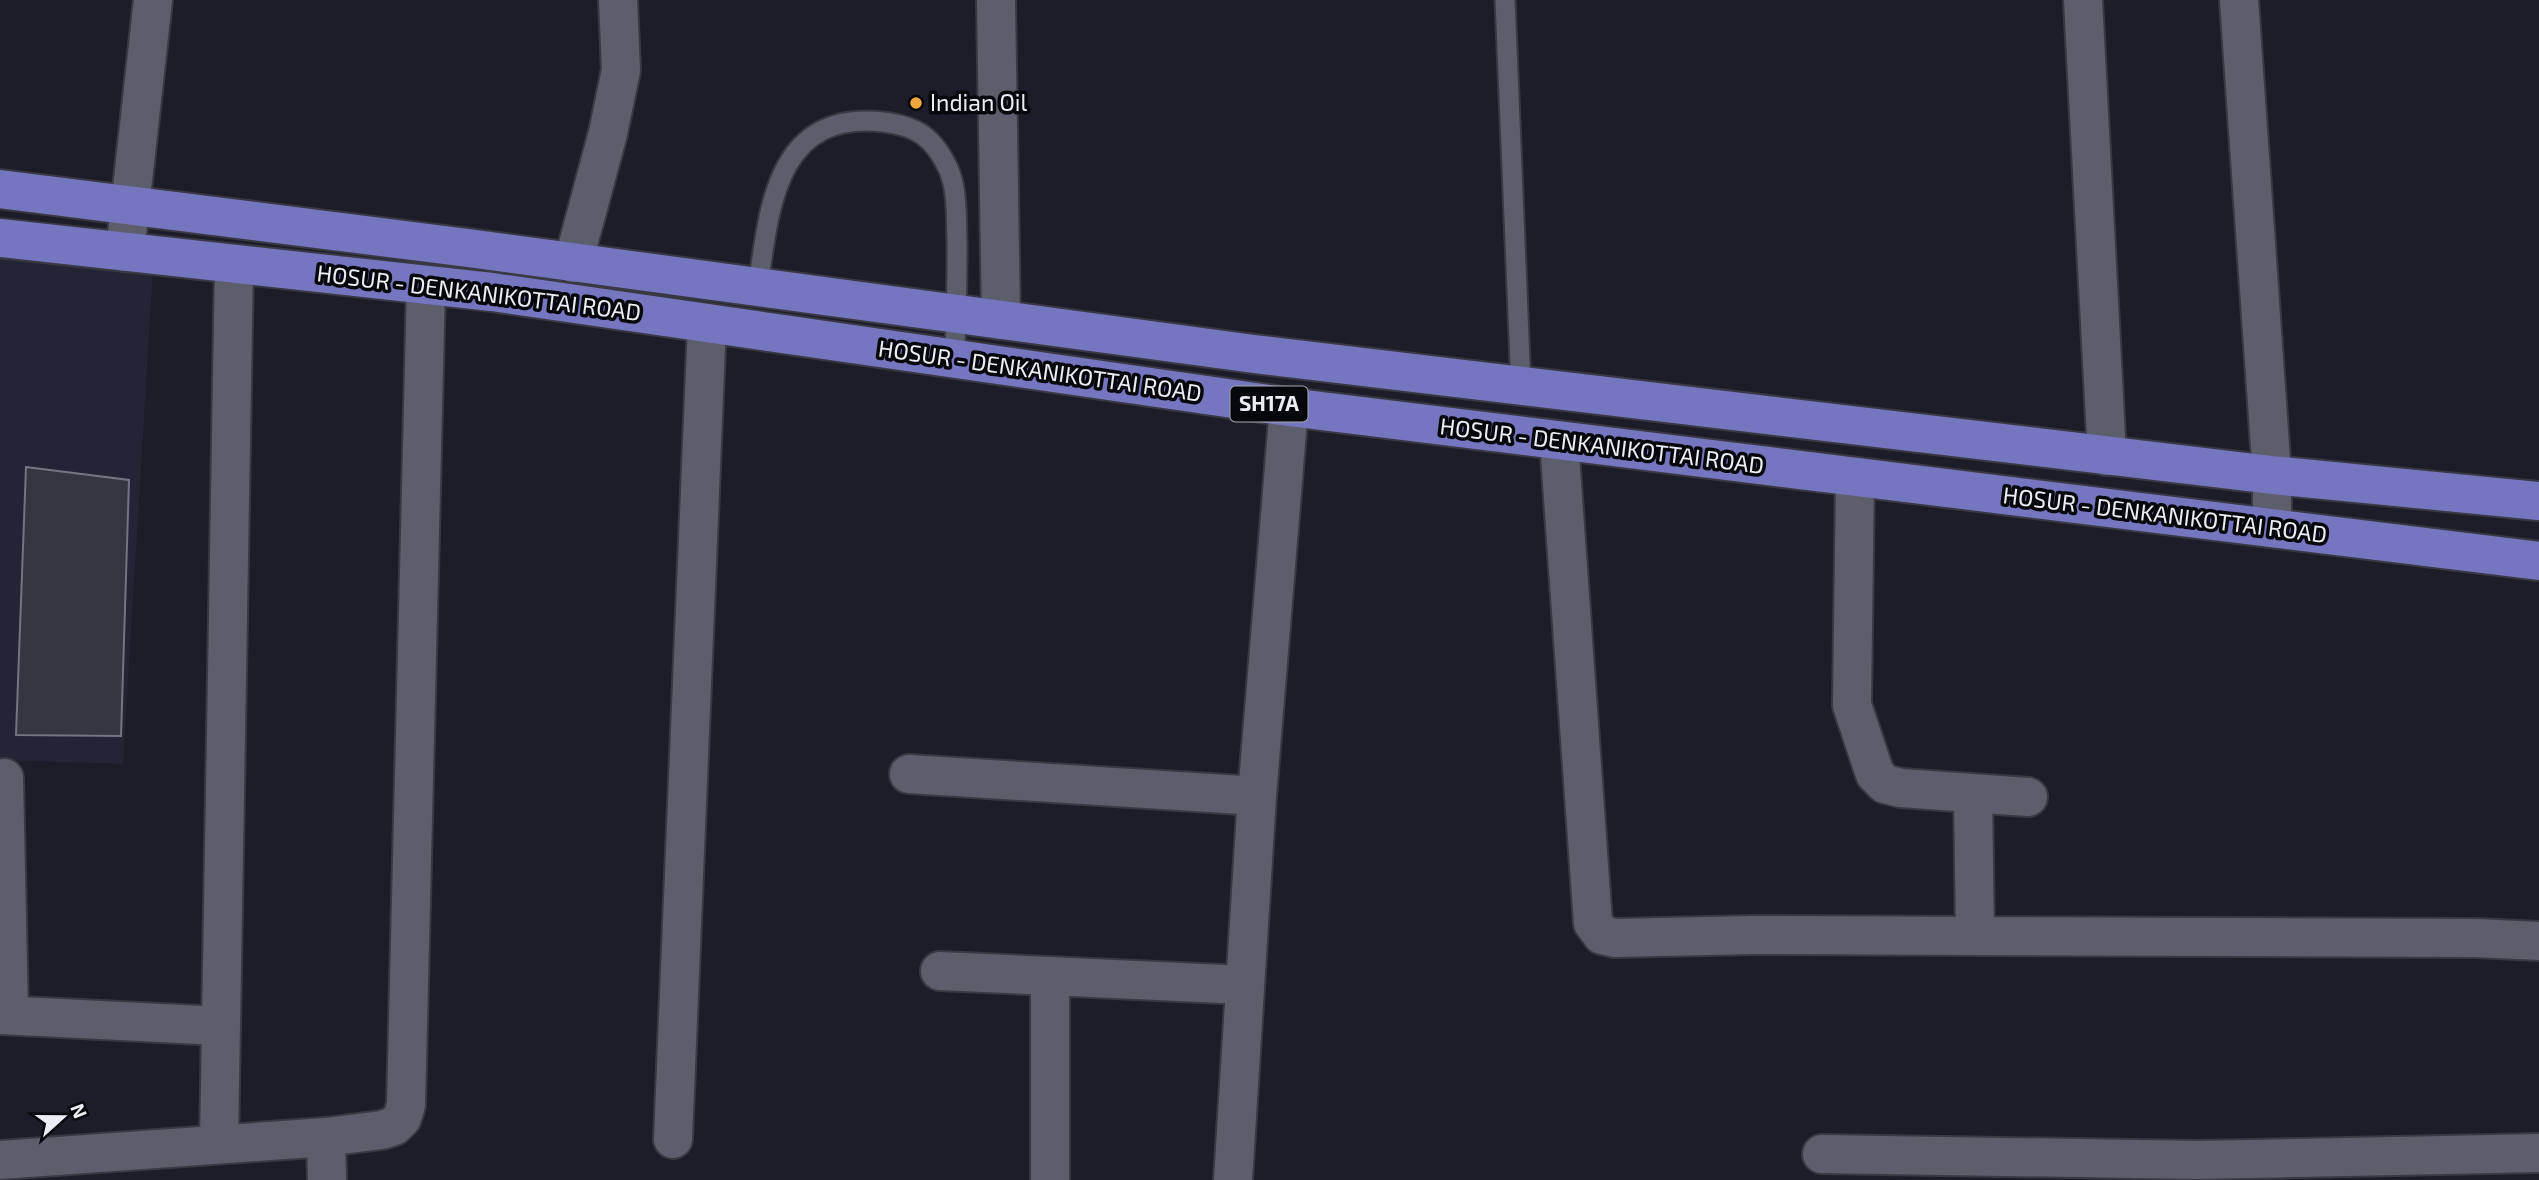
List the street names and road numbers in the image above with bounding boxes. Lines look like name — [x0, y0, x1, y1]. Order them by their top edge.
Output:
street label: HOSUR - DENKANIKOTTAI ROAD — [315, 258, 643, 326]
street label: HOSUR - DENKANIKOTTAI ROAD — [877, 333, 1204, 407]
road number: SH17A — [1230, 386, 1308, 422]
street label: HOSUR - DENKANIKOTTAI ROAD — [1438, 411, 1766, 479]
street label: HOSUR - DENKANIKOTTAI ROAD — [2001, 480, 2329, 548]

